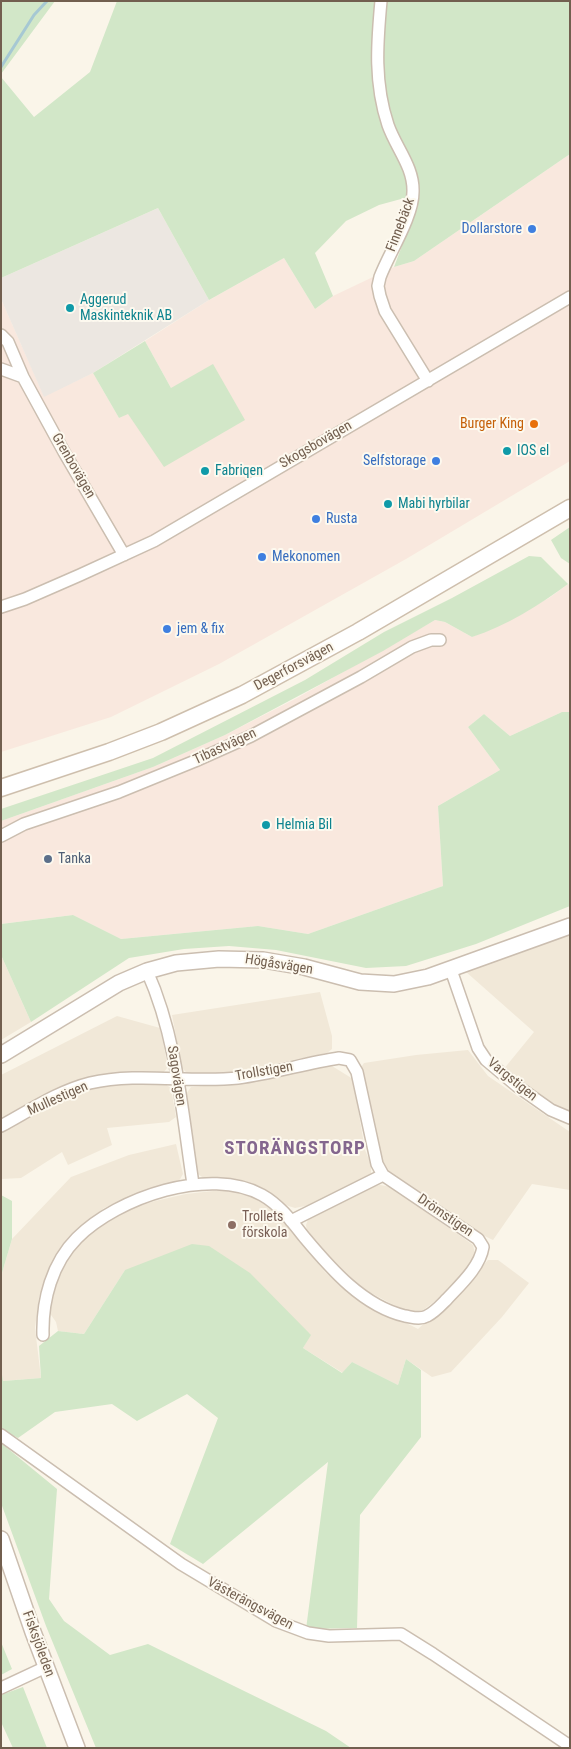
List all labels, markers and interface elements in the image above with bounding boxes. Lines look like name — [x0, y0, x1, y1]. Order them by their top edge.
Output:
street label: Finnebäck — [383, 196, 419, 254]
place label: Dollarstore — [461, 221, 522, 237]
marker: Dollarstore — [526, 223, 538, 235]
place label: Aggerud Maskinteknik AB — [80, 292, 172, 324]
marker: Aggerud Maskinteknik AB — [64, 302, 76, 314]
place label: Burger King — [460, 416, 524, 432]
street label: Skogsbovägen — [277, 418, 355, 472]
marker: Burger King — [528, 418, 540, 430]
street label: Grenbovägen — [48, 430, 98, 502]
place label: IOS el — [517, 443, 549, 459]
marker: IOS el — [501, 445, 513, 457]
place label: Selfstorage — [363, 453, 426, 469]
marker: Selfstorage — [430, 455, 442, 467]
place label: Fabriqen — [215, 463, 263, 479]
marker: Fabriqen — [199, 465, 211, 477]
place label: Mabi hyrbilar — [398, 496, 470, 512]
marker: Mabi hyrbilar — [382, 498, 394, 510]
place label: Rusta — [326, 511, 357, 527]
marker: Rusta — [310, 513, 322, 525]
place label: Mekonomen — [272, 549, 340, 565]
marker: Mekonomen — [256, 551, 268, 563]
place label: jem & fix — [177, 621, 224, 637]
marker: jem & fix — [161, 623, 173, 635]
street label: Degerforsvägen — [251, 639, 337, 695]
street label: Tibastvägen — [191, 725, 259, 769]
place label: Helmia Bil — [276, 817, 332, 833]
marker: Helmia Bil — [260, 819, 272, 831]
place label: Tanka — [58, 851, 91, 867]
marker: Tanka — [42, 853, 54, 865]
street label: Högåsvägen — [244, 951, 314, 979]
street label: Sagovägen — [163, 1045, 189, 1107]
street label: Vargstigen — [484, 1055, 540, 1105]
street label: Trollstigen — [234, 1059, 294, 1085]
street label: Mullestigen — [25, 1078, 91, 1120]
district label: STORÄNGSTORP — [223, 1138, 367, 1160]
street label: Drömstigen — [414, 1191, 476, 1241]
place label: Trollets förskola — [242, 1209, 287, 1242]
marker: Trollets förskola — [226, 1219, 238, 1231]
street label: Västerängsvägen — [204, 1574, 296, 1634]
street label: Fisksjöleden — [18, 1609, 58, 1679]

